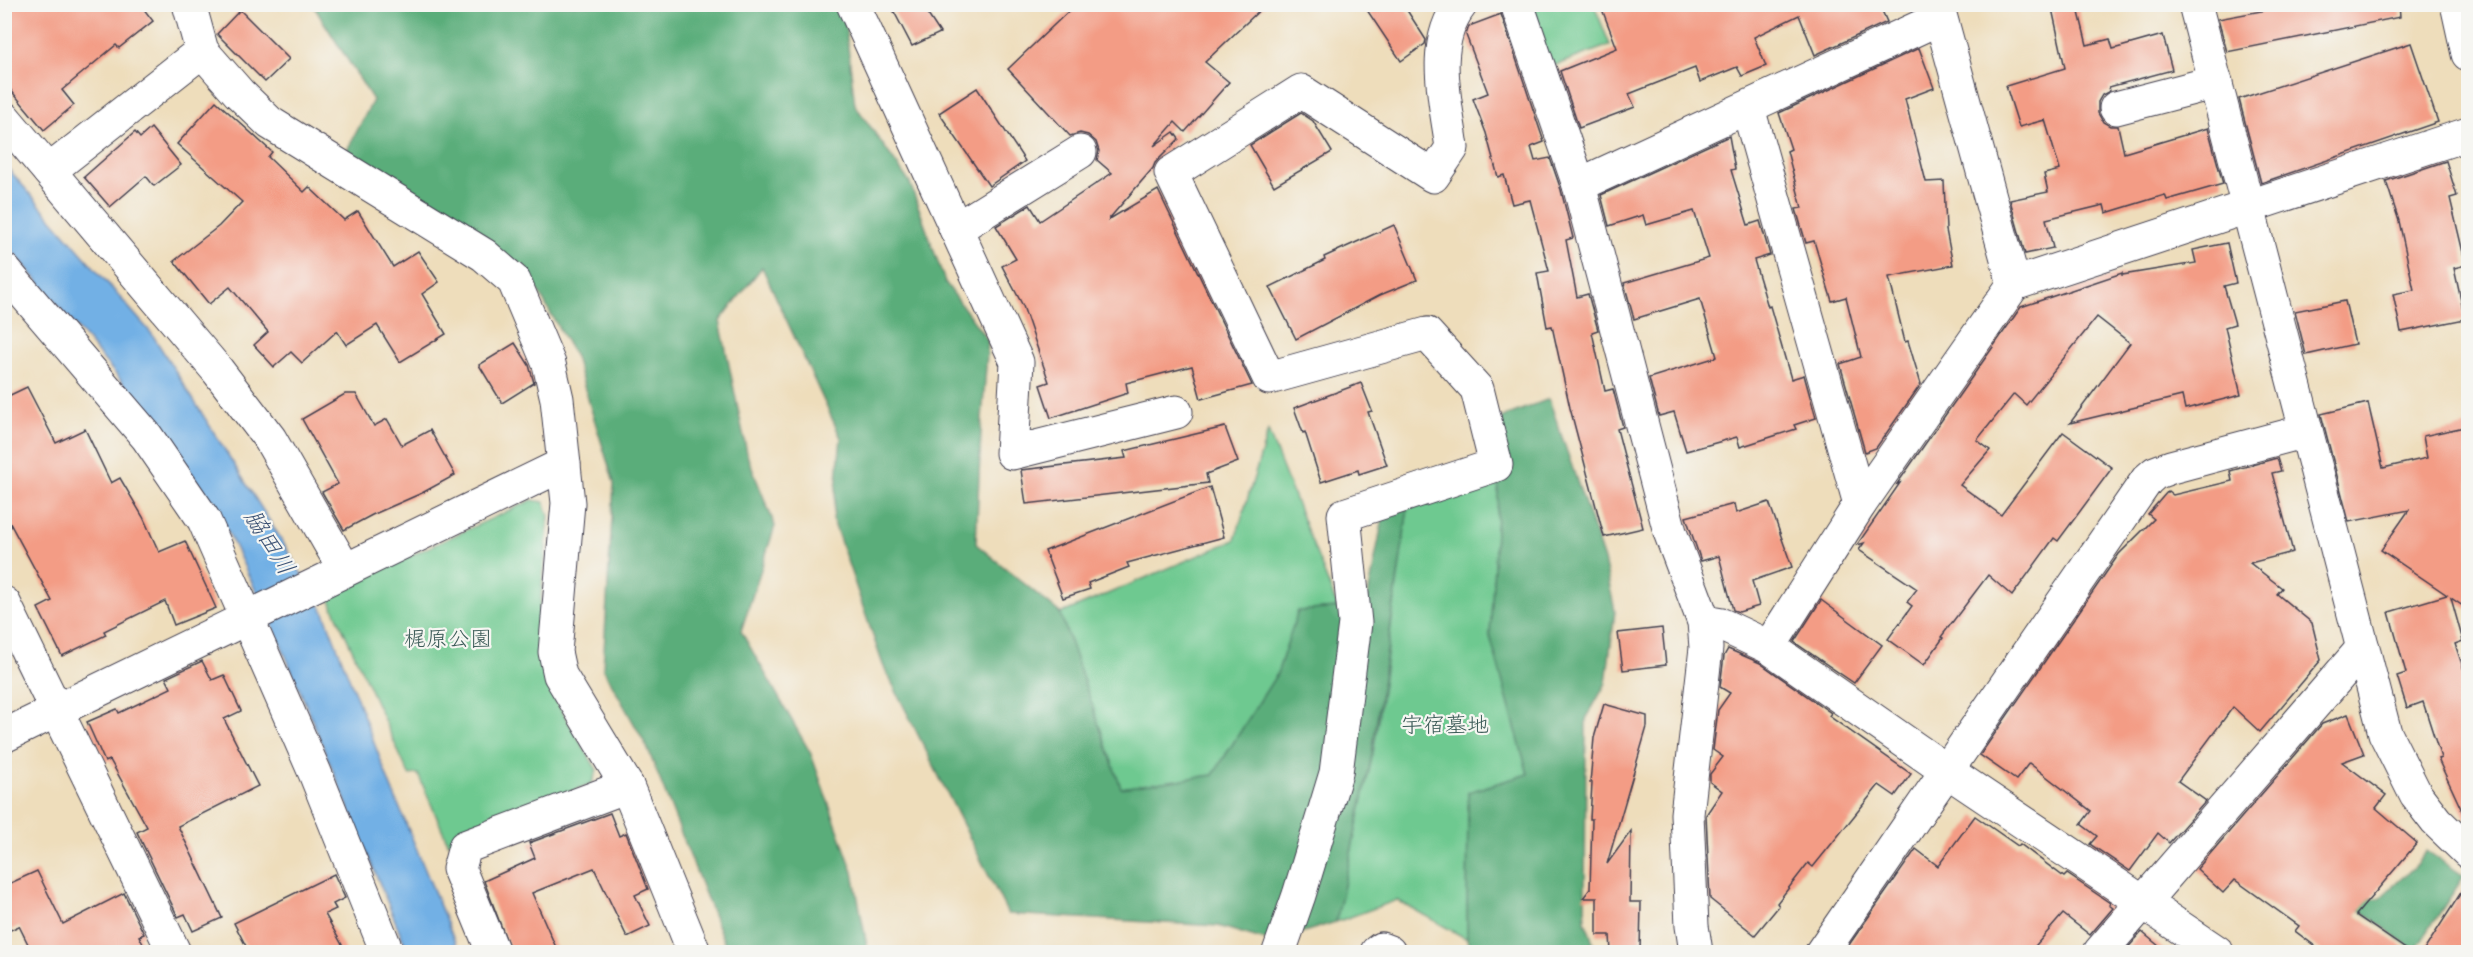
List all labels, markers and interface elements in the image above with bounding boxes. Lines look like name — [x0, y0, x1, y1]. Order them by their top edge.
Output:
water label: 脇田川 — [236, 505, 299, 582]
park label: 梶原公園 — [404, 628, 492, 655]
park label: 宇宿墓地 — [1401, 714, 1489, 741]

